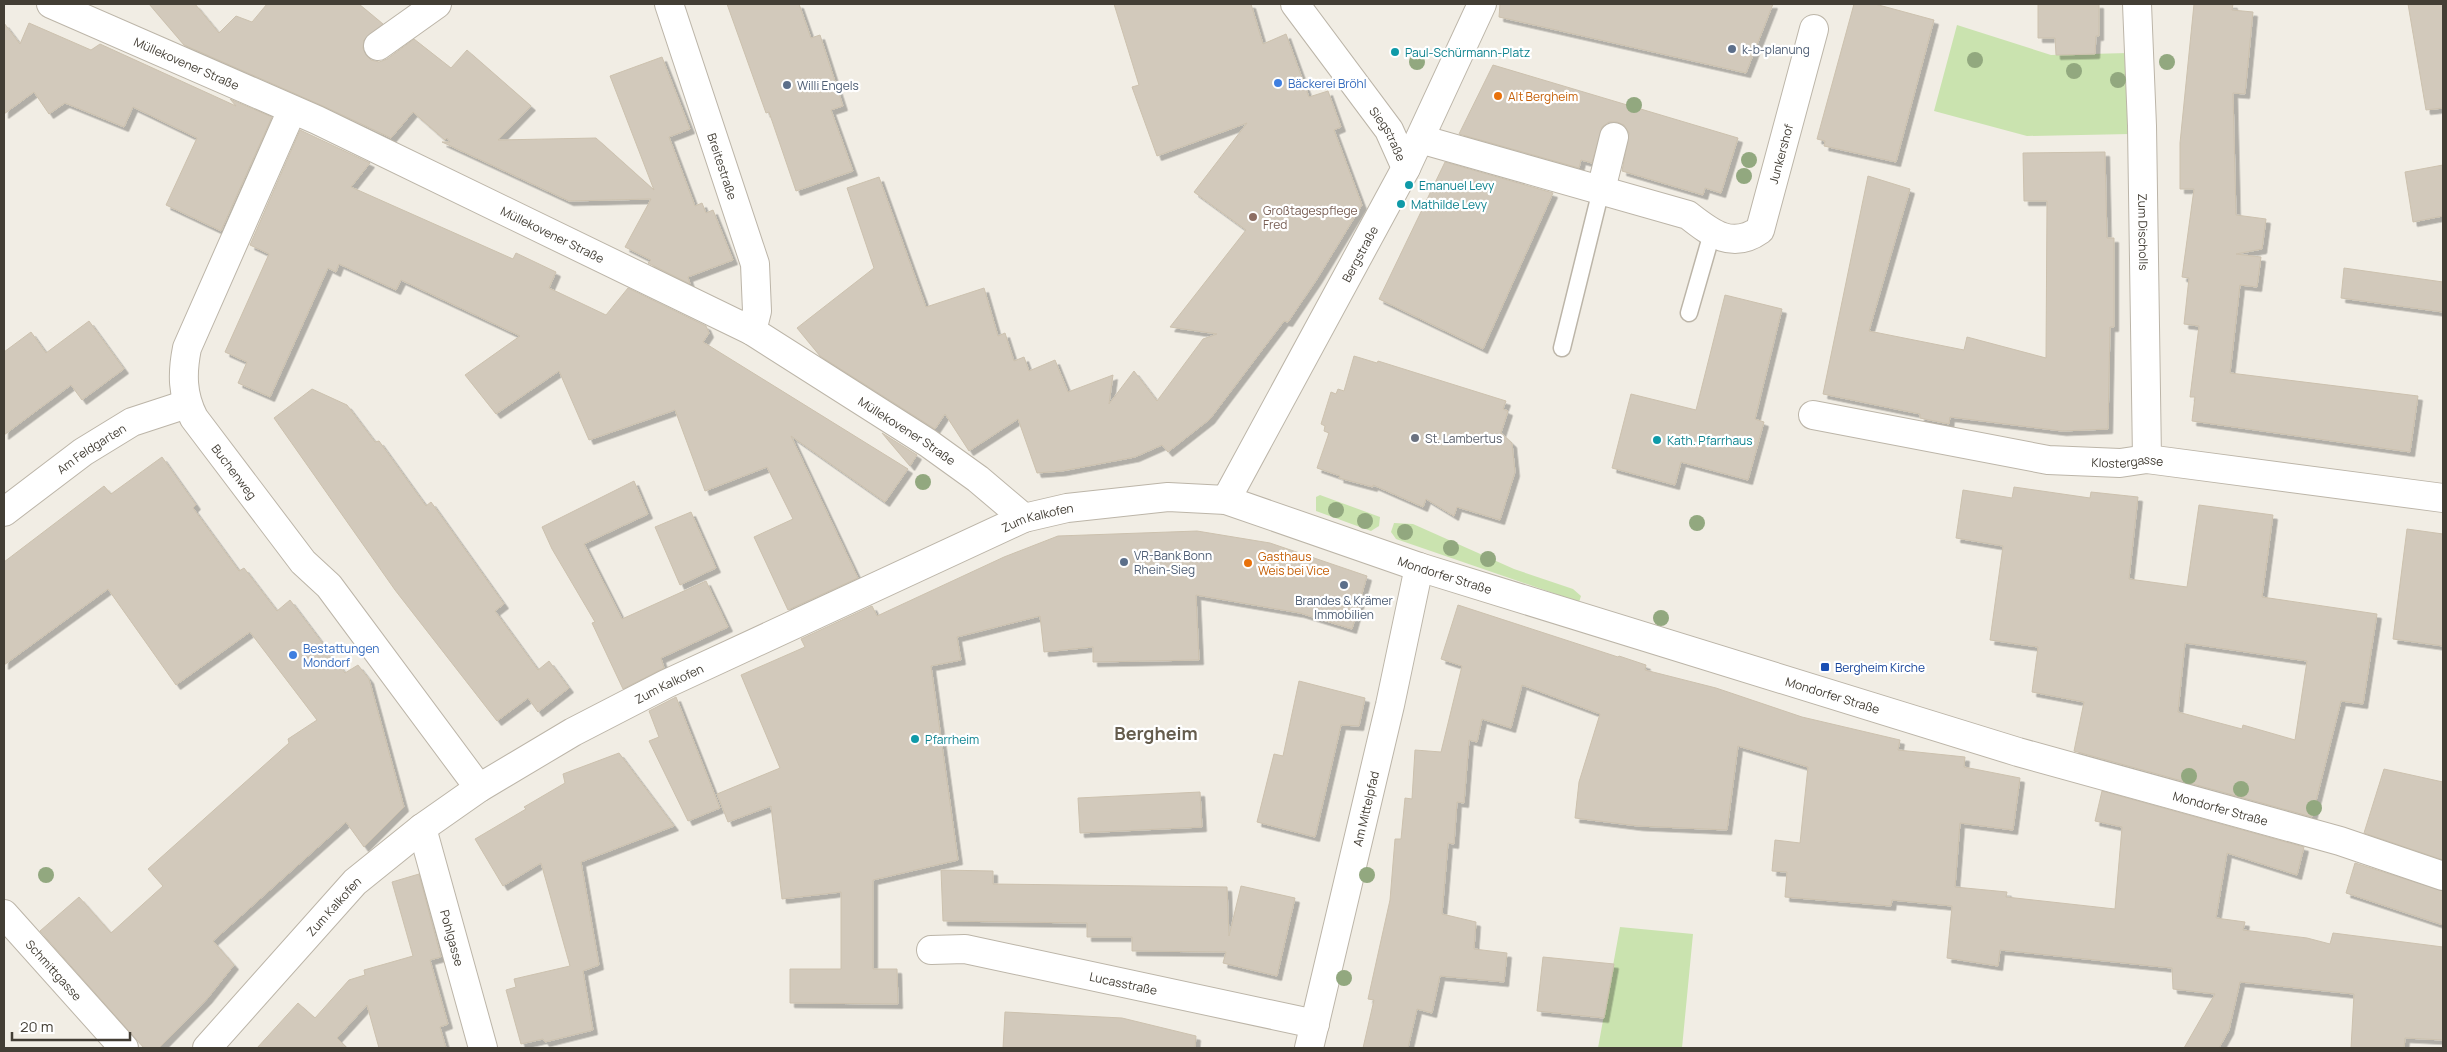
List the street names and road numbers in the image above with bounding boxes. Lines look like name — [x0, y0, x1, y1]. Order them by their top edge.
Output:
street label: Müllekovener Straße — [131, 33, 242, 94]
street label: Siegstraße — [1366, 103, 1410, 164]
street label: Junkershof — [1764, 121, 1797, 186]
street label: Breitestraße — [704, 131, 742, 202]
street label: Zum Discholls — [2135, 193, 2153, 271]
street label: Müllekovener Straße — [498, 202, 607, 267]
street label: Bergstraße — [1337, 223, 1382, 285]
street label: Müllekovener Straße — [855, 392, 959, 469]
street label: Am Feldgarten — [53, 419, 129, 478]
street label: Buchenweg — [208, 440, 261, 503]
street label: Klostergasse — [2091, 450, 2165, 472]
street label: Zum Kalkofen — [999, 499, 1074, 536]
street label: Mondorfer Straße — [1396, 552, 1494, 598]
street label: Zum Kalkofen — [631, 659, 706, 707]
street label: Mondorfer Straße — [1784, 672, 1882, 717]
street label: Am Mittelpfad — [1348, 769, 1383, 848]
street label: Mondorfer Straße — [2171, 787, 2270, 829]
street label: Zum Kalkofen — [302, 872, 364, 940]
street label: Pohlgasse — [437, 908, 468, 968]
street label: Schmittgasse — [22, 936, 86, 1004]
street label: Lucasstraße — [1088, 967, 1159, 998]

